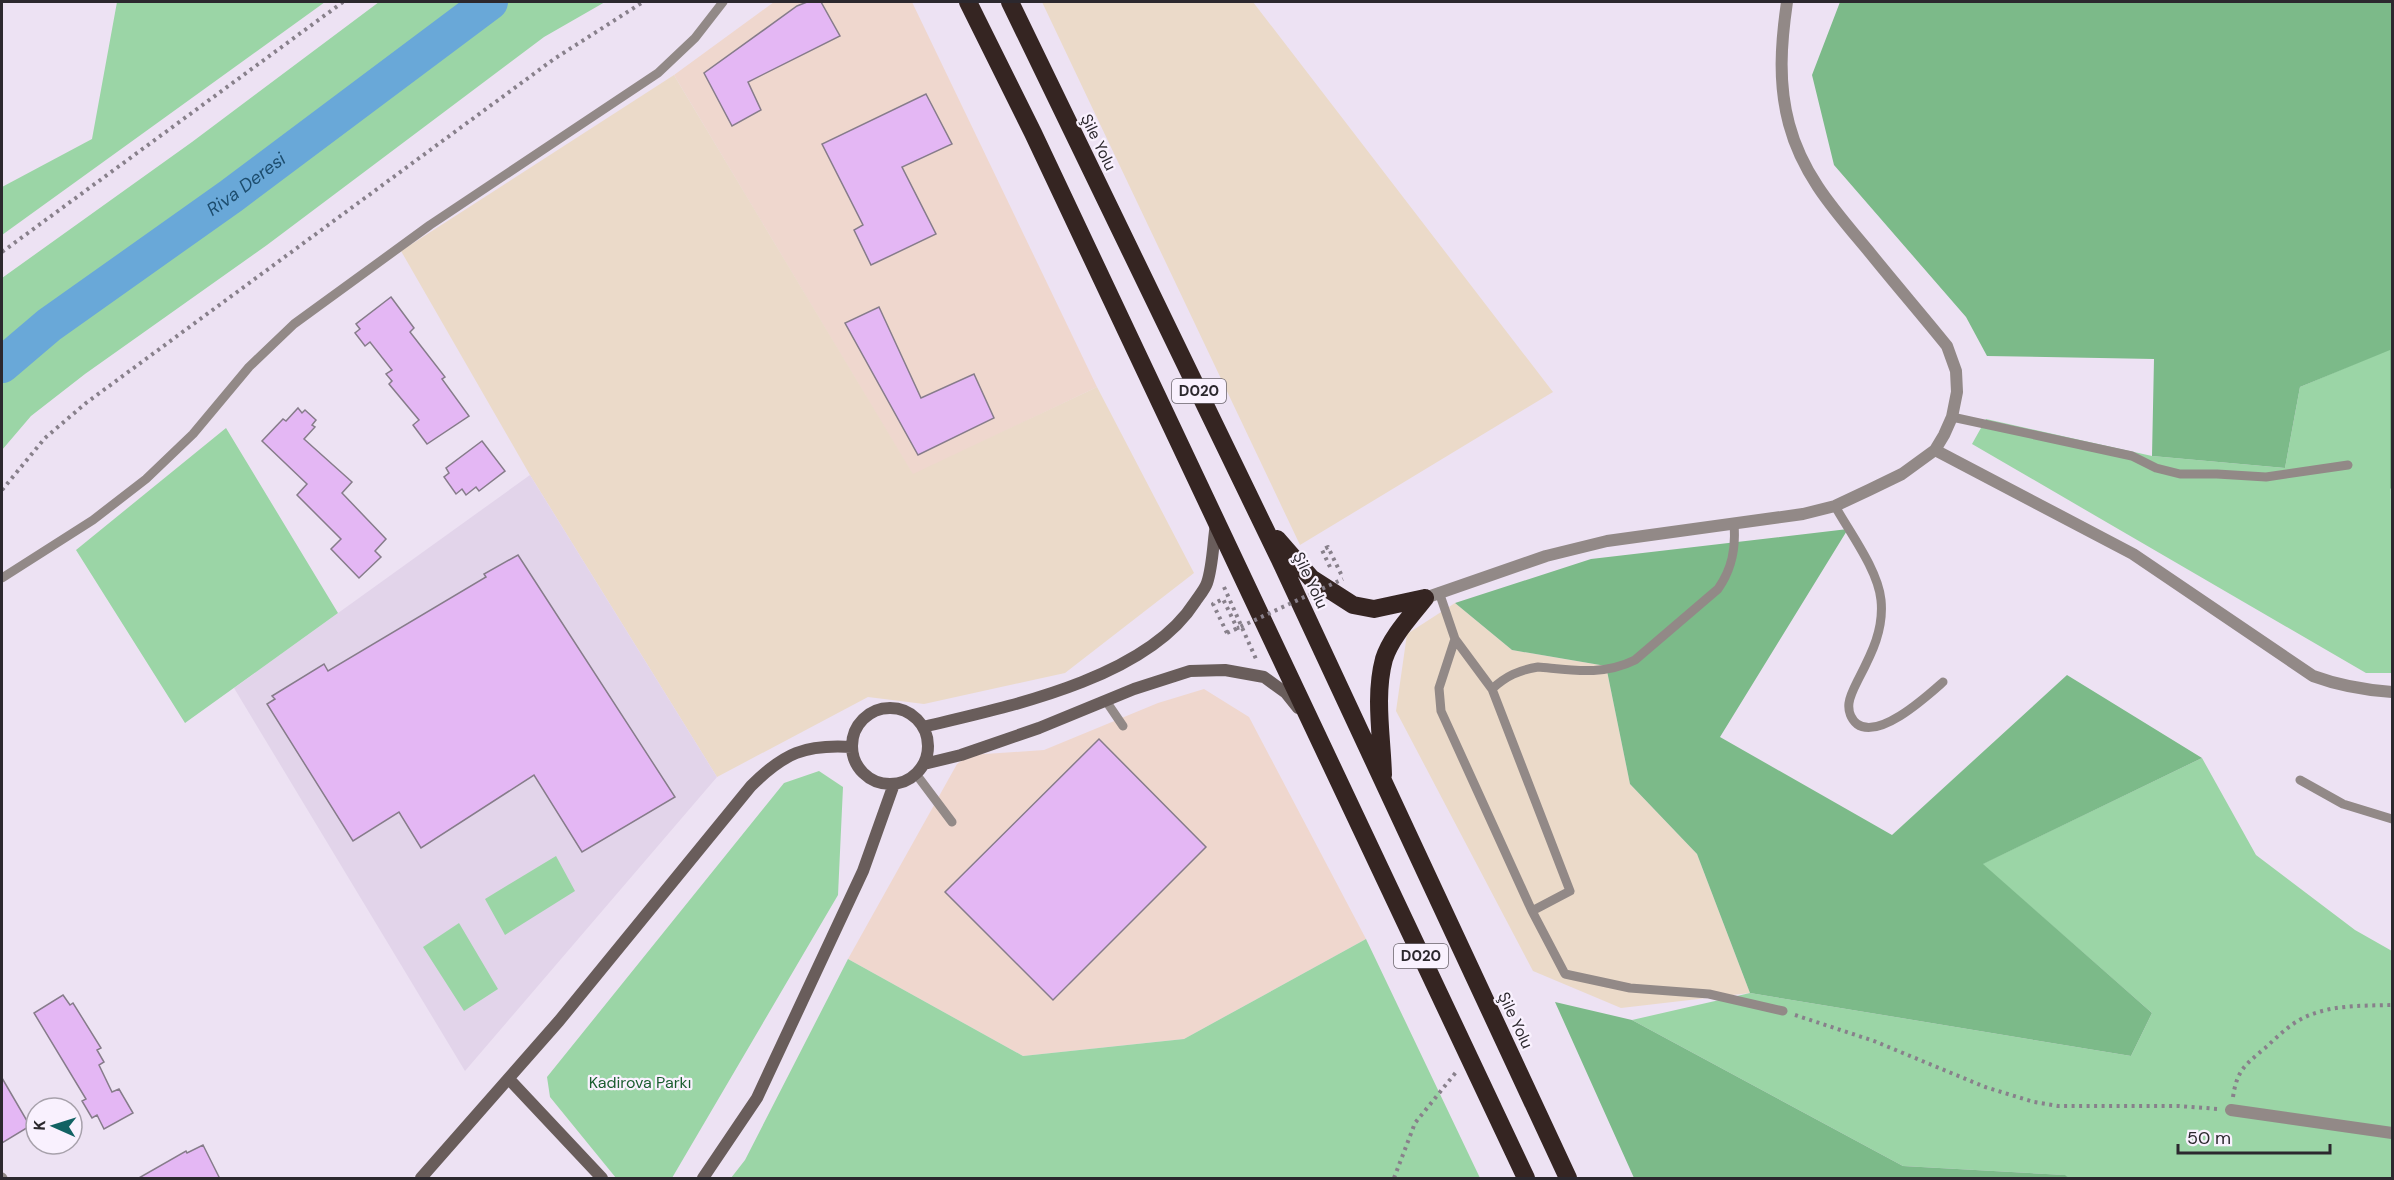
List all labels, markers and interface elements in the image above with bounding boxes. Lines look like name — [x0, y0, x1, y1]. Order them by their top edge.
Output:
street label: Şile Yolu — [1076, 111, 1121, 174]
water label: Riva Deresi — [202, 147, 291, 221]
road number: D020 — [1172, 379, 1226, 403]
street label: Şile Yolu — [1288, 549, 1333, 612]
road number: D020 — [1394, 944, 1448, 968]
street label: Şile Yolu — [1493, 989, 1538, 1052]
park label: Kadirova Parkı — [589, 1072, 691, 1093]
north arrow — [24, 1096, 84, 1156]
scale bar — [2178, 1117, 2330, 1155]
text: K — [29, 1119, 50, 1131]
text: 50 m — [2187, 1126, 2231, 1150]

